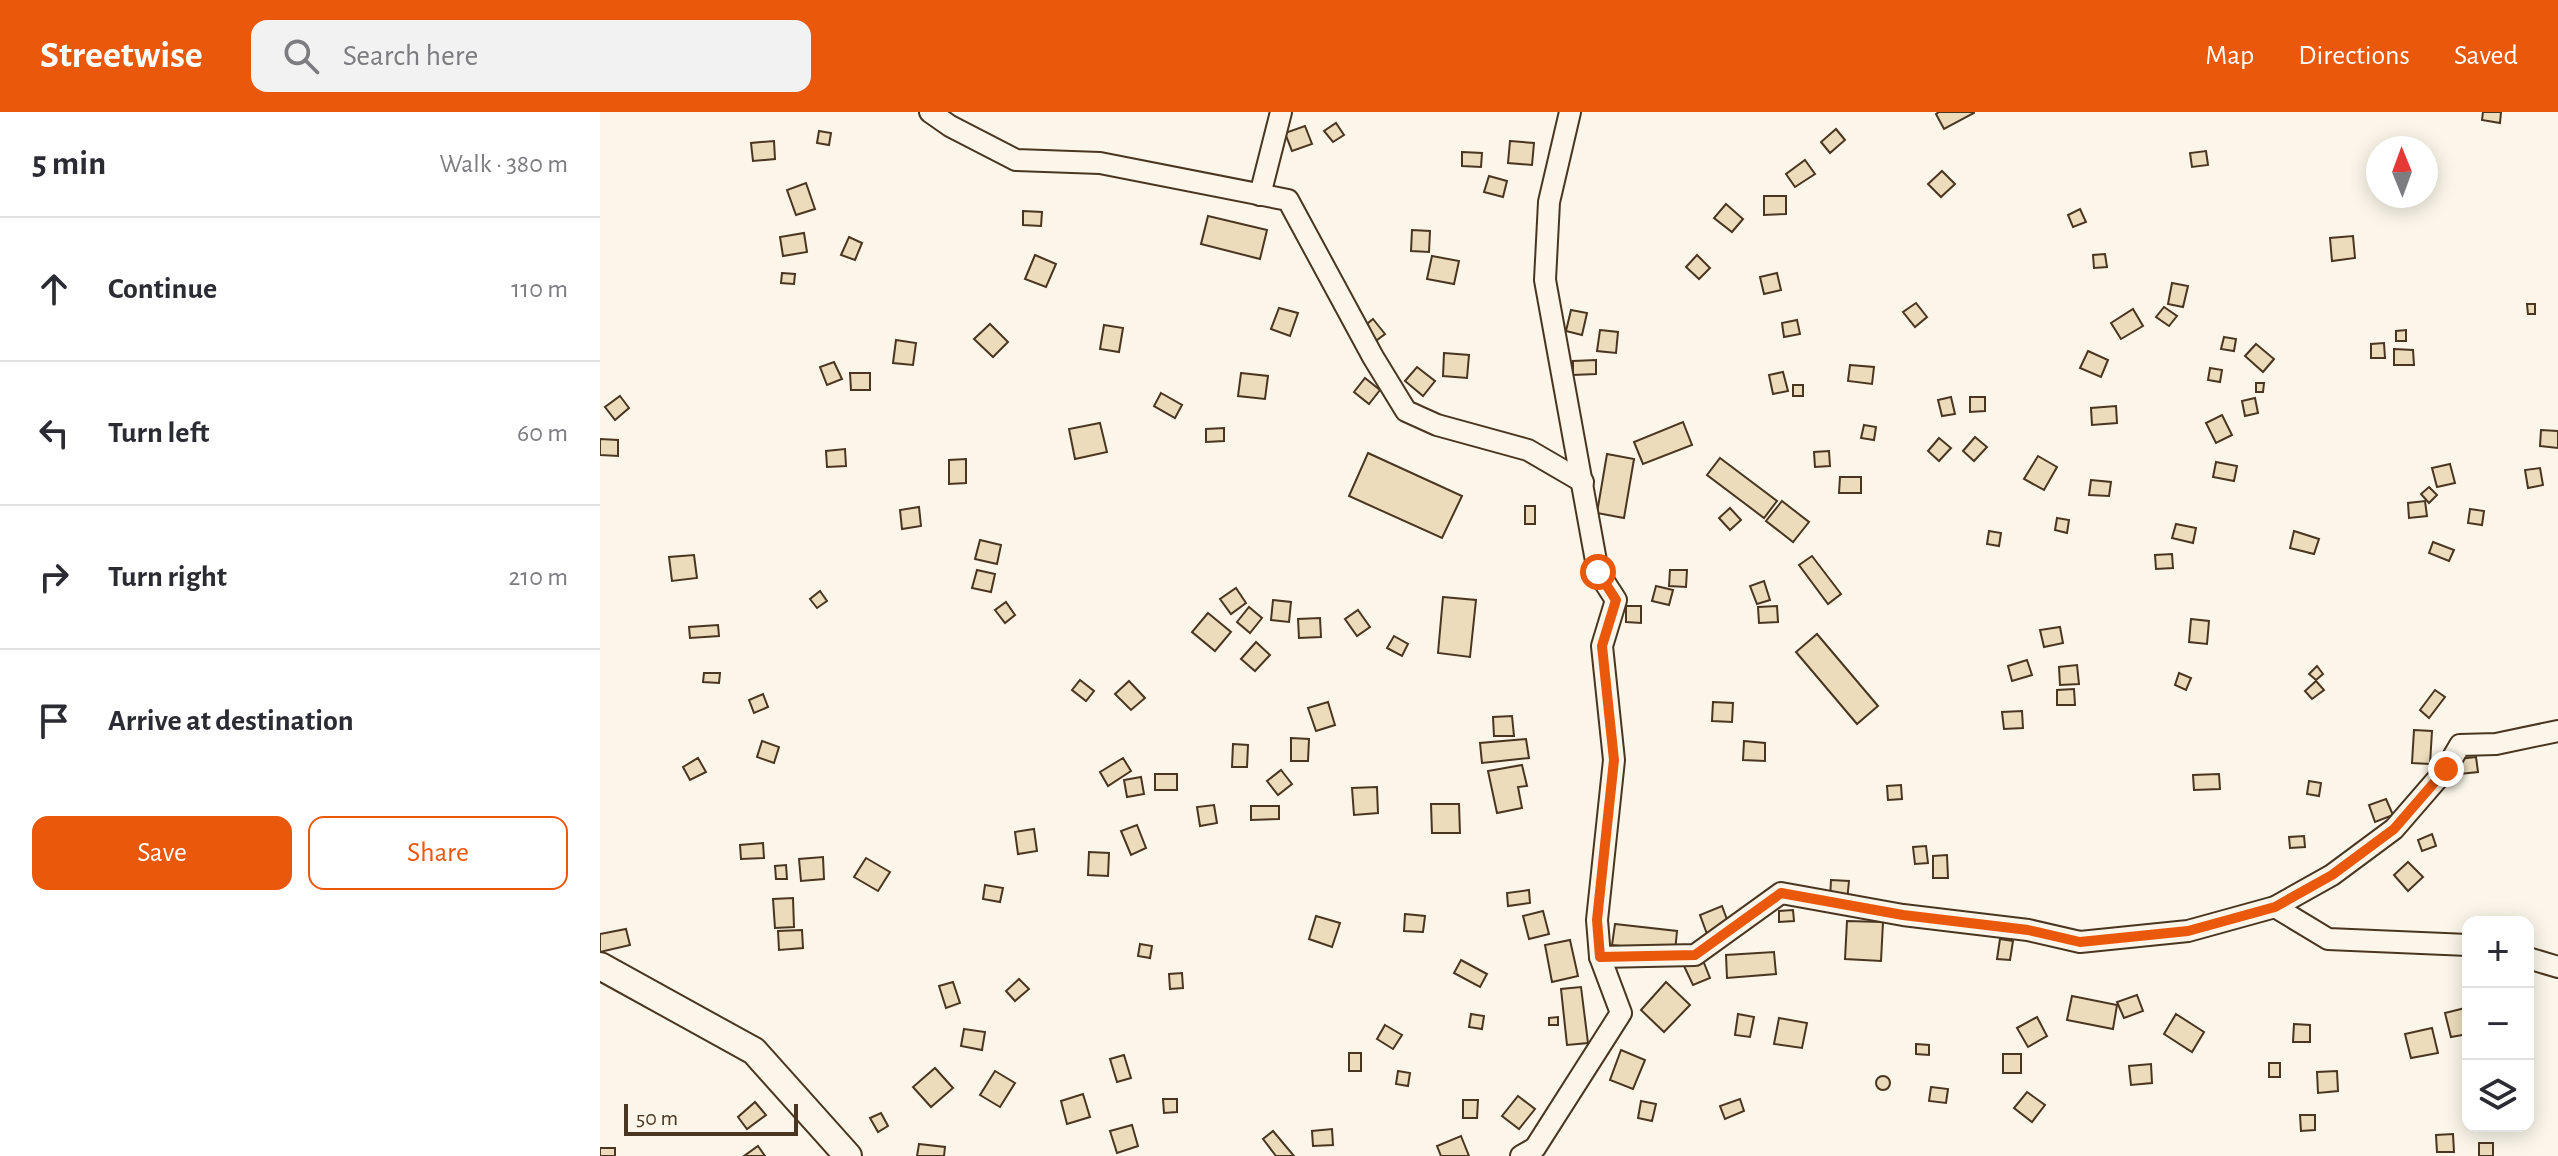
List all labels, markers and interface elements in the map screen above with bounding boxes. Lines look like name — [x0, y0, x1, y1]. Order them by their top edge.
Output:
search box — [251, 20, 811, 92]
icon: search — [279, 34, 323, 78]
text: Streetwise — [40, 37, 203, 75]
text: Search here — [343, 41, 478, 71]
text: Map — [2205, 42, 2254, 70]
text: Directions — [2298, 42, 2410, 70]
text: Saved — [2454, 42, 2518, 70]
north arrow — [2366, 136, 2438, 208]
text: 5 min — [32, 147, 106, 181]
text: Walk · 380 m — [440, 151, 568, 177]
icon: ahead — [32, 267, 76, 311]
text: Continue — [108, 274, 217, 304]
text: 110 m — [511, 276, 568, 302]
icon: left — [32, 411, 76, 455]
text: Turn left — [108, 418, 209, 448]
text: 60 m — [517, 420, 568, 446]
route start — [1580, 554, 1616, 590]
icon: right — [32, 555, 76, 599]
text: Turn right — [108, 562, 227, 592]
text: 210 m — [508, 564, 568, 590]
icon: arrive — [32, 699, 76, 743]
text: Arrive at destination — [108, 706, 354, 736]
route end — [2428, 751, 2464, 787]
button: Save — [32, 816, 292, 890]
button: Share — [308, 816, 568, 890]
map controls — [2462, 916, 2534, 1132]
button: + — [2462, 916, 2534, 988]
button: − — [2462, 988, 2534, 1060]
button: layers — [2462, 1060, 2534, 1132]
scale bar — [624, 1100, 798, 1136]
text: 50 m — [636, 1107, 678, 1129]

